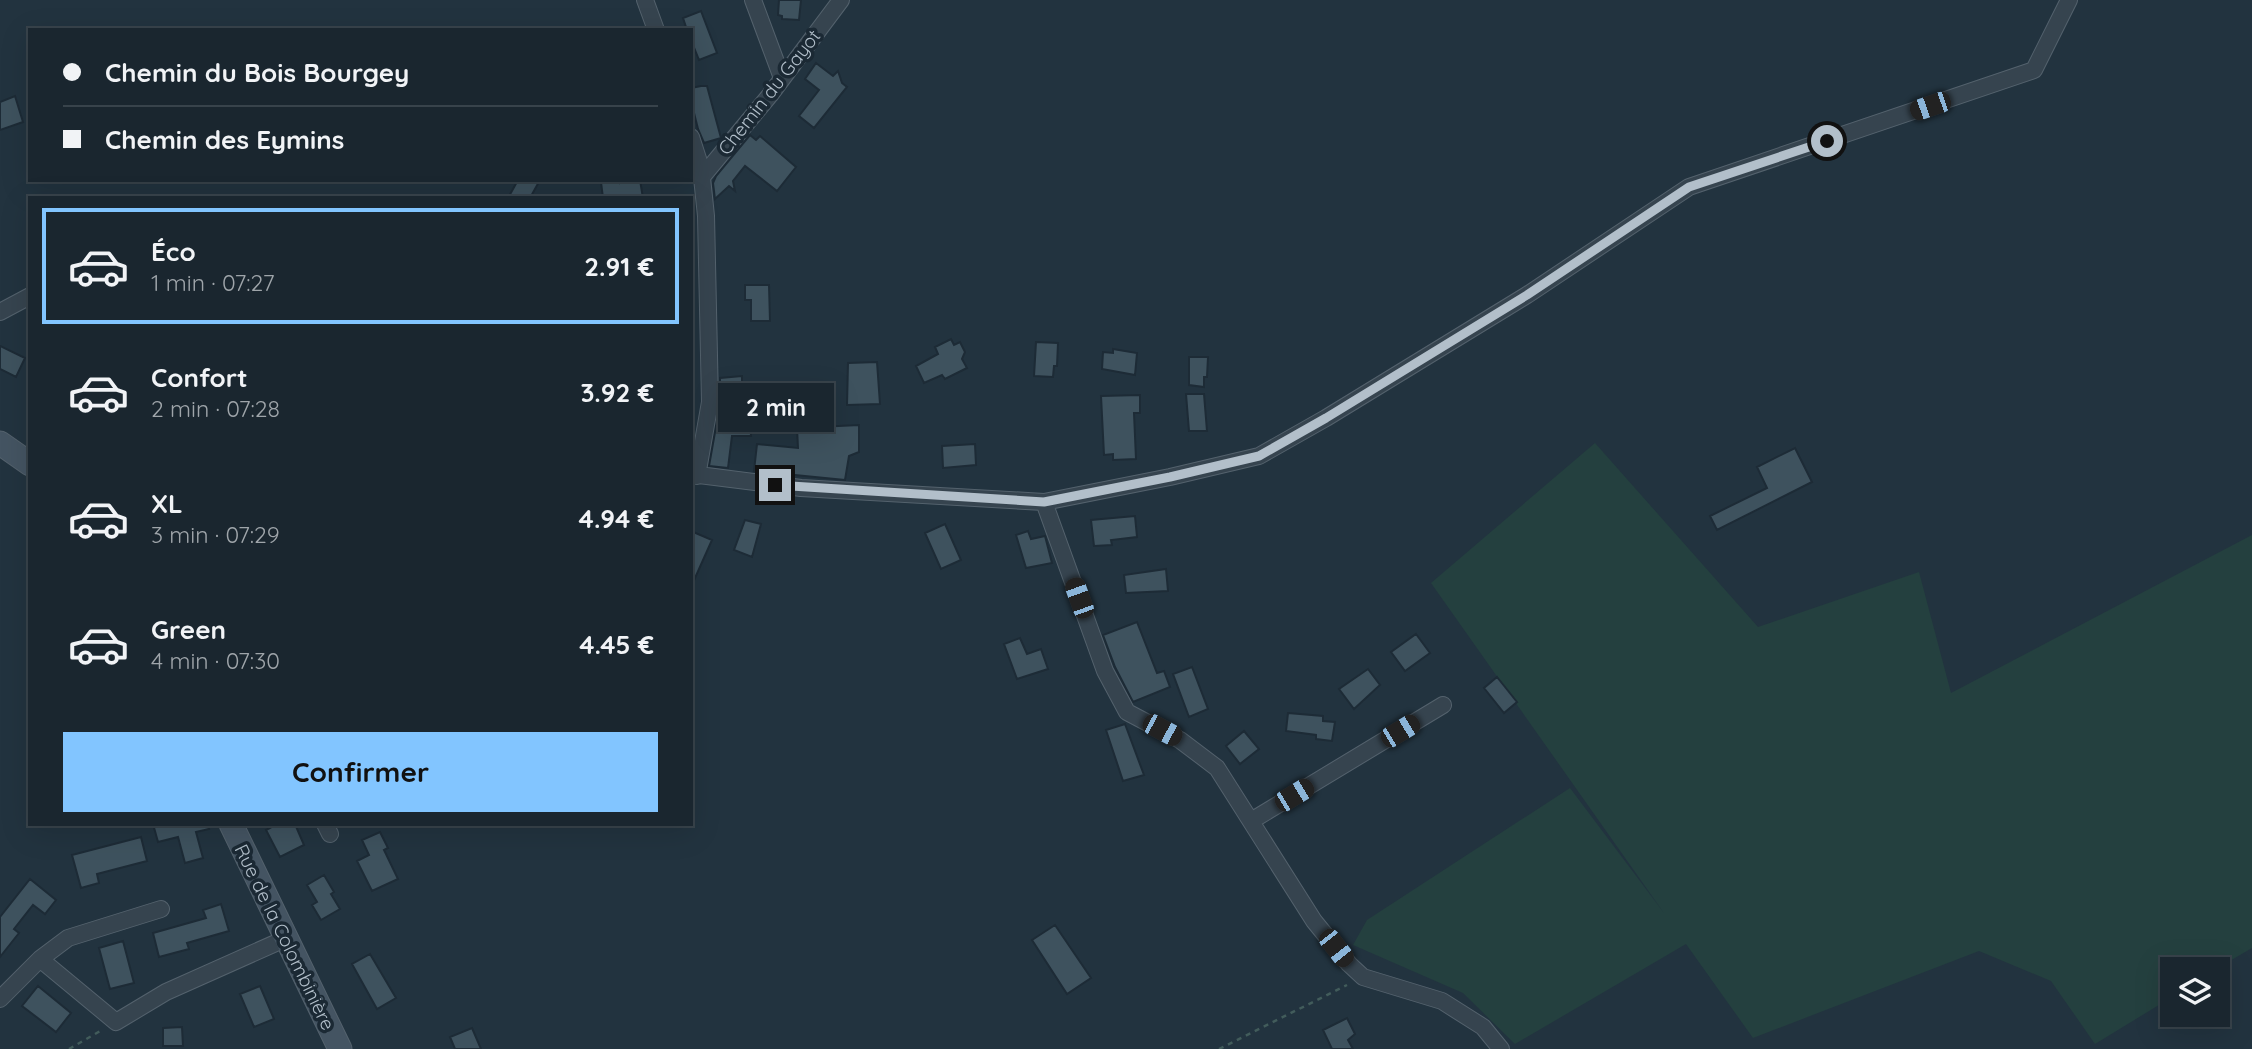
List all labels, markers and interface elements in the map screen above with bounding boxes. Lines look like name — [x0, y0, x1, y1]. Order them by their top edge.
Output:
street label: Chemin du Gayot — [712, 24, 826, 160]
text: Chemin du Bois Bourgey — [105, 56, 409, 89]
car — [1907, 89, 1954, 123]
text: Chemin des Eymins — [105, 123, 344, 156]
route start — [1811, 125, 1843, 157]
icon: car — [67, 235, 130, 298]
text: Éco — [151, 235, 196, 268]
text: 2.91 € — [584, 250, 654, 283]
text: 1 min · 07:27 — [151, 268, 275, 297]
icon: car — [67, 361, 130, 424]
text: Confort — [151, 361, 248, 394]
text: 3.92 € — [580, 376, 654, 409]
callout: 2 min — [717, 384, 833, 433]
text: 2 min — [746, 393, 806, 422]
text: 2 min · 07:28 — [151, 394, 280, 423]
route end — [759, 469, 791, 501]
icon: car — [67, 487, 130, 550]
text: XL — [151, 487, 183, 520]
text: 4.94 € — [579, 502, 654, 535]
text: 3 min · 07:29 — [151, 520, 280, 549]
car — [1062, 575, 1097, 621]
icon: car — [67, 613, 130, 676]
text: Green — [151, 613, 226, 646]
text: 4.45 € — [579, 628, 654, 661]
text: 4 min · 07:30 — [151, 646, 280, 675]
car — [1139, 711, 1186, 749]
car — [1377, 711, 1424, 751]
button: Confirmer — [63, 732, 658, 812]
car — [1271, 775, 1318, 815]
street label: Rue de la Colombinière — [230, 840, 340, 1034]
car — [1315, 925, 1358, 971]
map controls — [2160, 957, 2230, 1027]
button: layers — [2160, 957, 2230, 1027]

